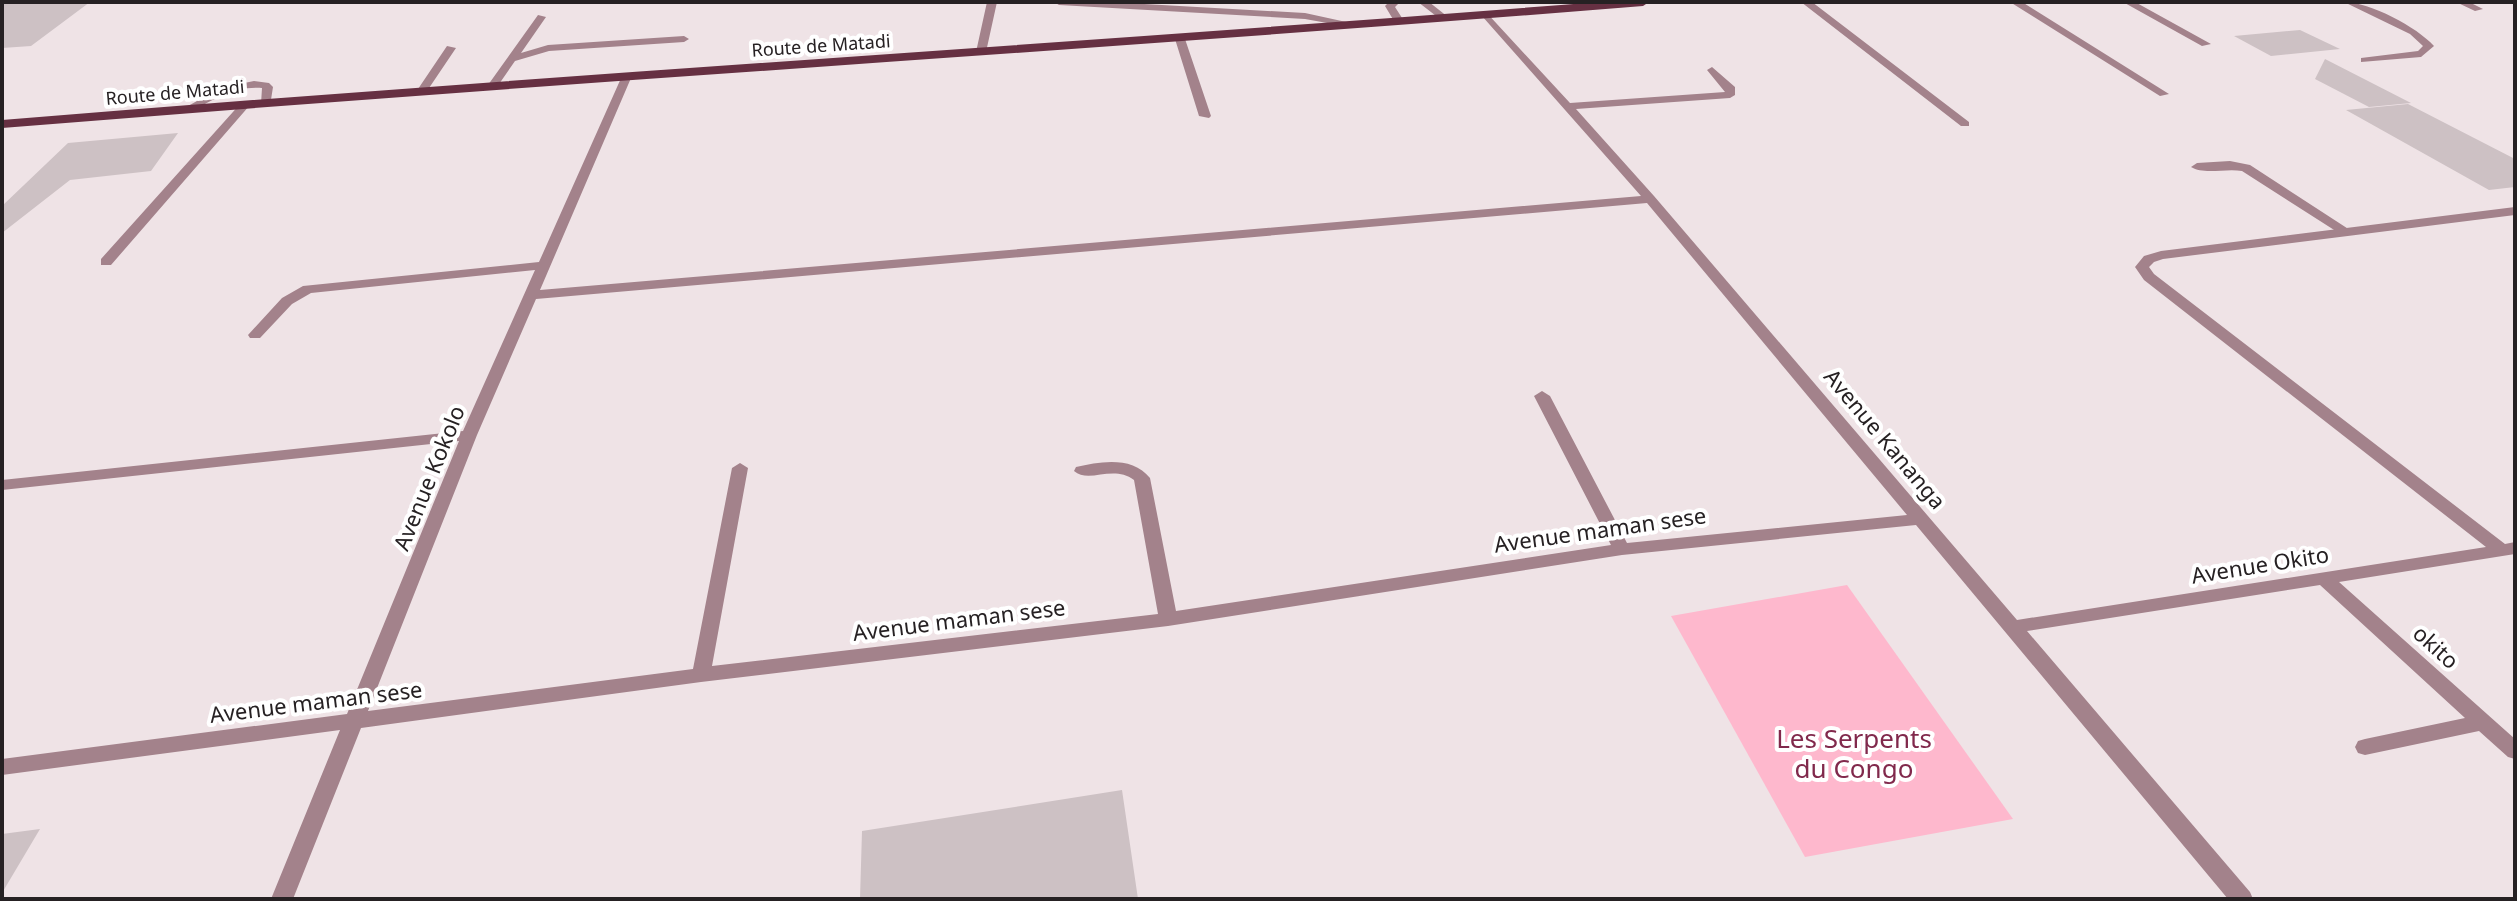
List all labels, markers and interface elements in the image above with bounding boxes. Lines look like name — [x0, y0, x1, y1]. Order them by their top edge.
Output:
street label: Route de Matadi — [751, 28, 891, 62]
street label: Route de Matadi — [105, 74, 245, 110]
street label: Avenue Kananga — [1818, 362, 1953, 515]
street label: Avenue Kokolo — [385, 401, 471, 555]
street label: Avenue maman sese — [1492, 499, 1708, 559]
street label: Avenue Okito — [2189, 538, 2331, 590]
street label: Avenue maman sese — [851, 591, 1067, 647]
street label: okito — [2407, 618, 2466, 675]
street label: Avenue maman sese — [208, 673, 424, 729]
park label: Les Serpents du Congo — [1776, 720, 1932, 786]

